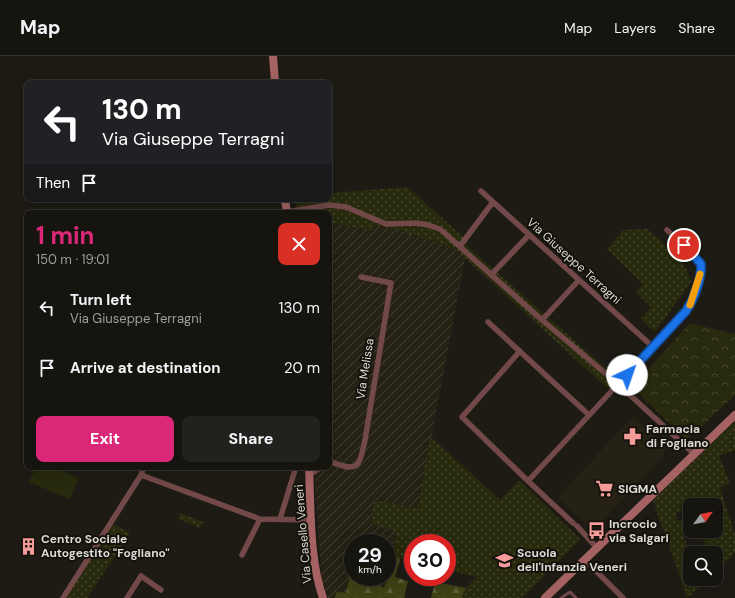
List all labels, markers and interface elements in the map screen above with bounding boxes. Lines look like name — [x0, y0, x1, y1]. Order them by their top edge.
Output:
text: Map — [20, 15, 60, 40]
text: Map — [564, 19, 592, 37]
text: Layers — [614, 19, 656, 37]
text: Share — [678, 19, 715, 37]
text: 130 m — [102, 91, 182, 128]
icon: left — [36, 96, 88, 148]
text: Via Giuseppe Terragni — [102, 127, 285, 151]
icon: arrive — [78, 172, 100, 194]
text: Then — [36, 173, 70, 193]
street label: Via Giuseppe Terragni — [523, 214, 625, 308]
text: 1 min — [36, 220, 94, 251]
button: close — [278, 223, 320, 265]
pin — [667, 228, 701, 262]
icon: arrive — [673, 234, 695, 256]
text: 150 m · 19:01 — [36, 251, 109, 268]
text: Turn left — [70, 290, 131, 310]
icon: left — [36, 297, 58, 319]
text: 130 m — [279, 298, 320, 318]
text: Via Giuseppe Terragni — [70, 310, 202, 327]
street label: Via Melissa — [352, 337, 378, 401]
position arrow — [606, 354, 648, 396]
icon: arrive — [36, 357, 58, 379]
text: Arrive at destination — [70, 358, 221, 378]
text: 20 m — [284, 358, 320, 378]
button: Exit — [36, 416, 174, 462]
button: Share — [182, 416, 320, 462]
place label: Farmacia di Fogliano — [646, 421, 709, 451]
pharmacy icon: Farmacia di Fogliano — [623, 426, 643, 446]
supermarket icon: SIGMA — [595, 479, 615, 499]
place label: SIGMA — [618, 481, 657, 497]
street label: Via Casello Veneri — [291, 484, 315, 584]
north arrow — [683, 498, 723, 538]
map controls — [683, 498, 723, 586]
place label: Incrocio via Salgari — [609, 516, 669, 546]
bus stop icon: Incrocio via Salgari — [586, 521, 606, 541]
place label: Centro Sociale Autogestito "Fogliano" — [41, 531, 170, 561]
speed limit sign: 30 — [404, 534, 456, 586]
building icon: Centro Sociale Autogestito "Fogliano" — [18, 536, 38, 556]
text: 29 — [358, 542, 382, 568]
place label: Scuola dell'infanzia Veneri — [517, 545, 627, 575]
button: search — [683, 546, 723, 586]
school or university icon: Scuola dell'infanzia Veneri — [494, 550, 514, 570]
text: km/h — [358, 563, 382, 576]

